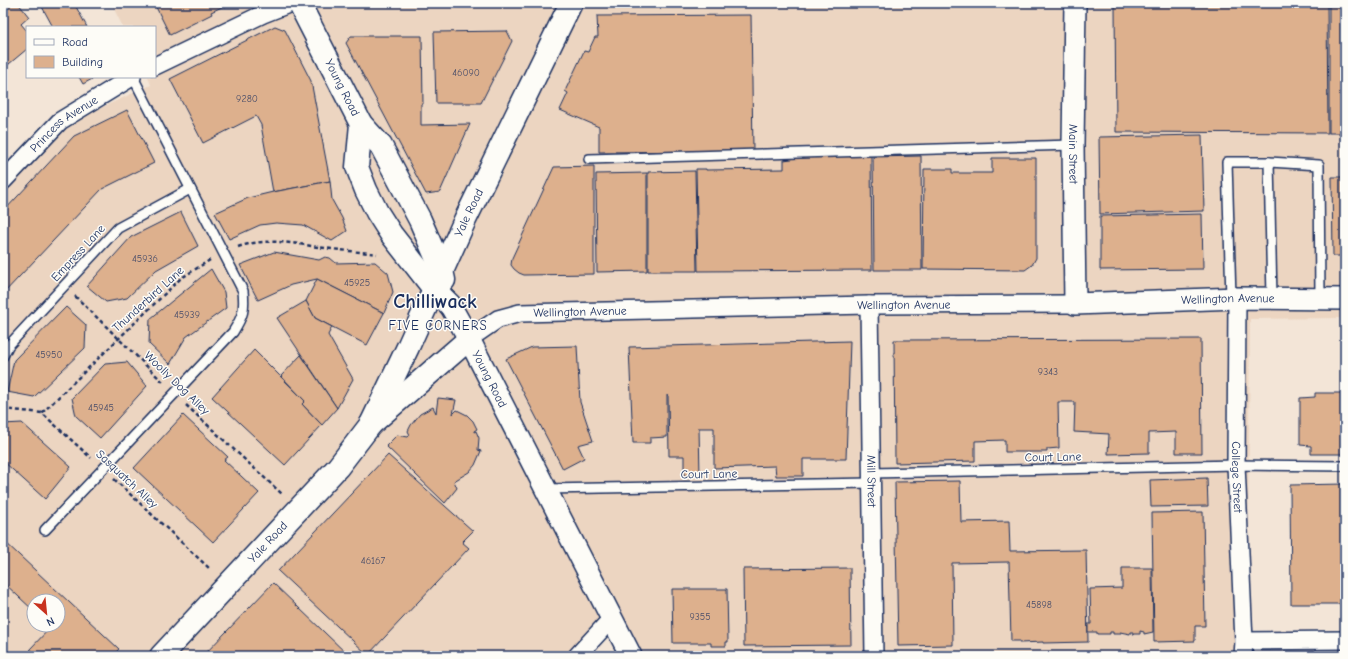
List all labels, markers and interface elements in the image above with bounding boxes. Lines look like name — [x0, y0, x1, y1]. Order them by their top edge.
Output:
legend — [26, 26, 156, 78]
text: Road — [62, 35, 88, 49]
text: Building — [62, 55, 103, 69]
street label: Young Road — [322, 57, 363, 118]
house number: 46090 — [452, 67, 480, 79]
street label: Princess Avenue — [27, 93, 100, 155]
house number: 9280 — [236, 93, 258, 105]
street label: Main Street — [1066, 124, 1080, 185]
street label: Yale Road — [452, 186, 486, 239]
street label: Empress Lane — [48, 222, 108, 284]
house number: 45936 — [132, 253, 158, 265]
street label: Thunderbird Lane — [109, 263, 187, 335]
house number: 45925 — [344, 277, 370, 289]
district label: Chilliwack — [393, 290, 477, 313]
street label: Wellington Avenue — [1181, 291, 1275, 307]
street label: Wellington Avenue — [857, 298, 951, 312]
street label: Wellington Avenue — [533, 304, 627, 320]
house number: 45939 — [174, 309, 200, 321]
district label: FIVE CORNERS — [388, 318, 488, 333]
street label: Woolly Dog Alley — [142, 348, 213, 418]
street label: Young Road — [469, 348, 510, 410]
house number: 45950 — [35, 349, 63, 361]
house number: 9343 — [1038, 366, 1058, 378]
house number: 45945 — [88, 402, 114, 414]
street label: College Street — [1229, 441, 1245, 514]
street label: Sasquatch Alley — [93, 447, 161, 512]
street label: Court Lane — [1025, 450, 1081, 464]
street label: Mill Street — [864, 455, 879, 508]
street label: Court Lane — [681, 467, 737, 481]
street label: Yale Road — [245, 519, 290, 566]
house number: 46167 — [361, 555, 385, 567]
north arrow — [26, 593, 66, 633]
house number: 45898 — [1026, 599, 1052, 611]
house number: 9355 — [689, 611, 711, 623]
text: N — [44, 614, 56, 629]

